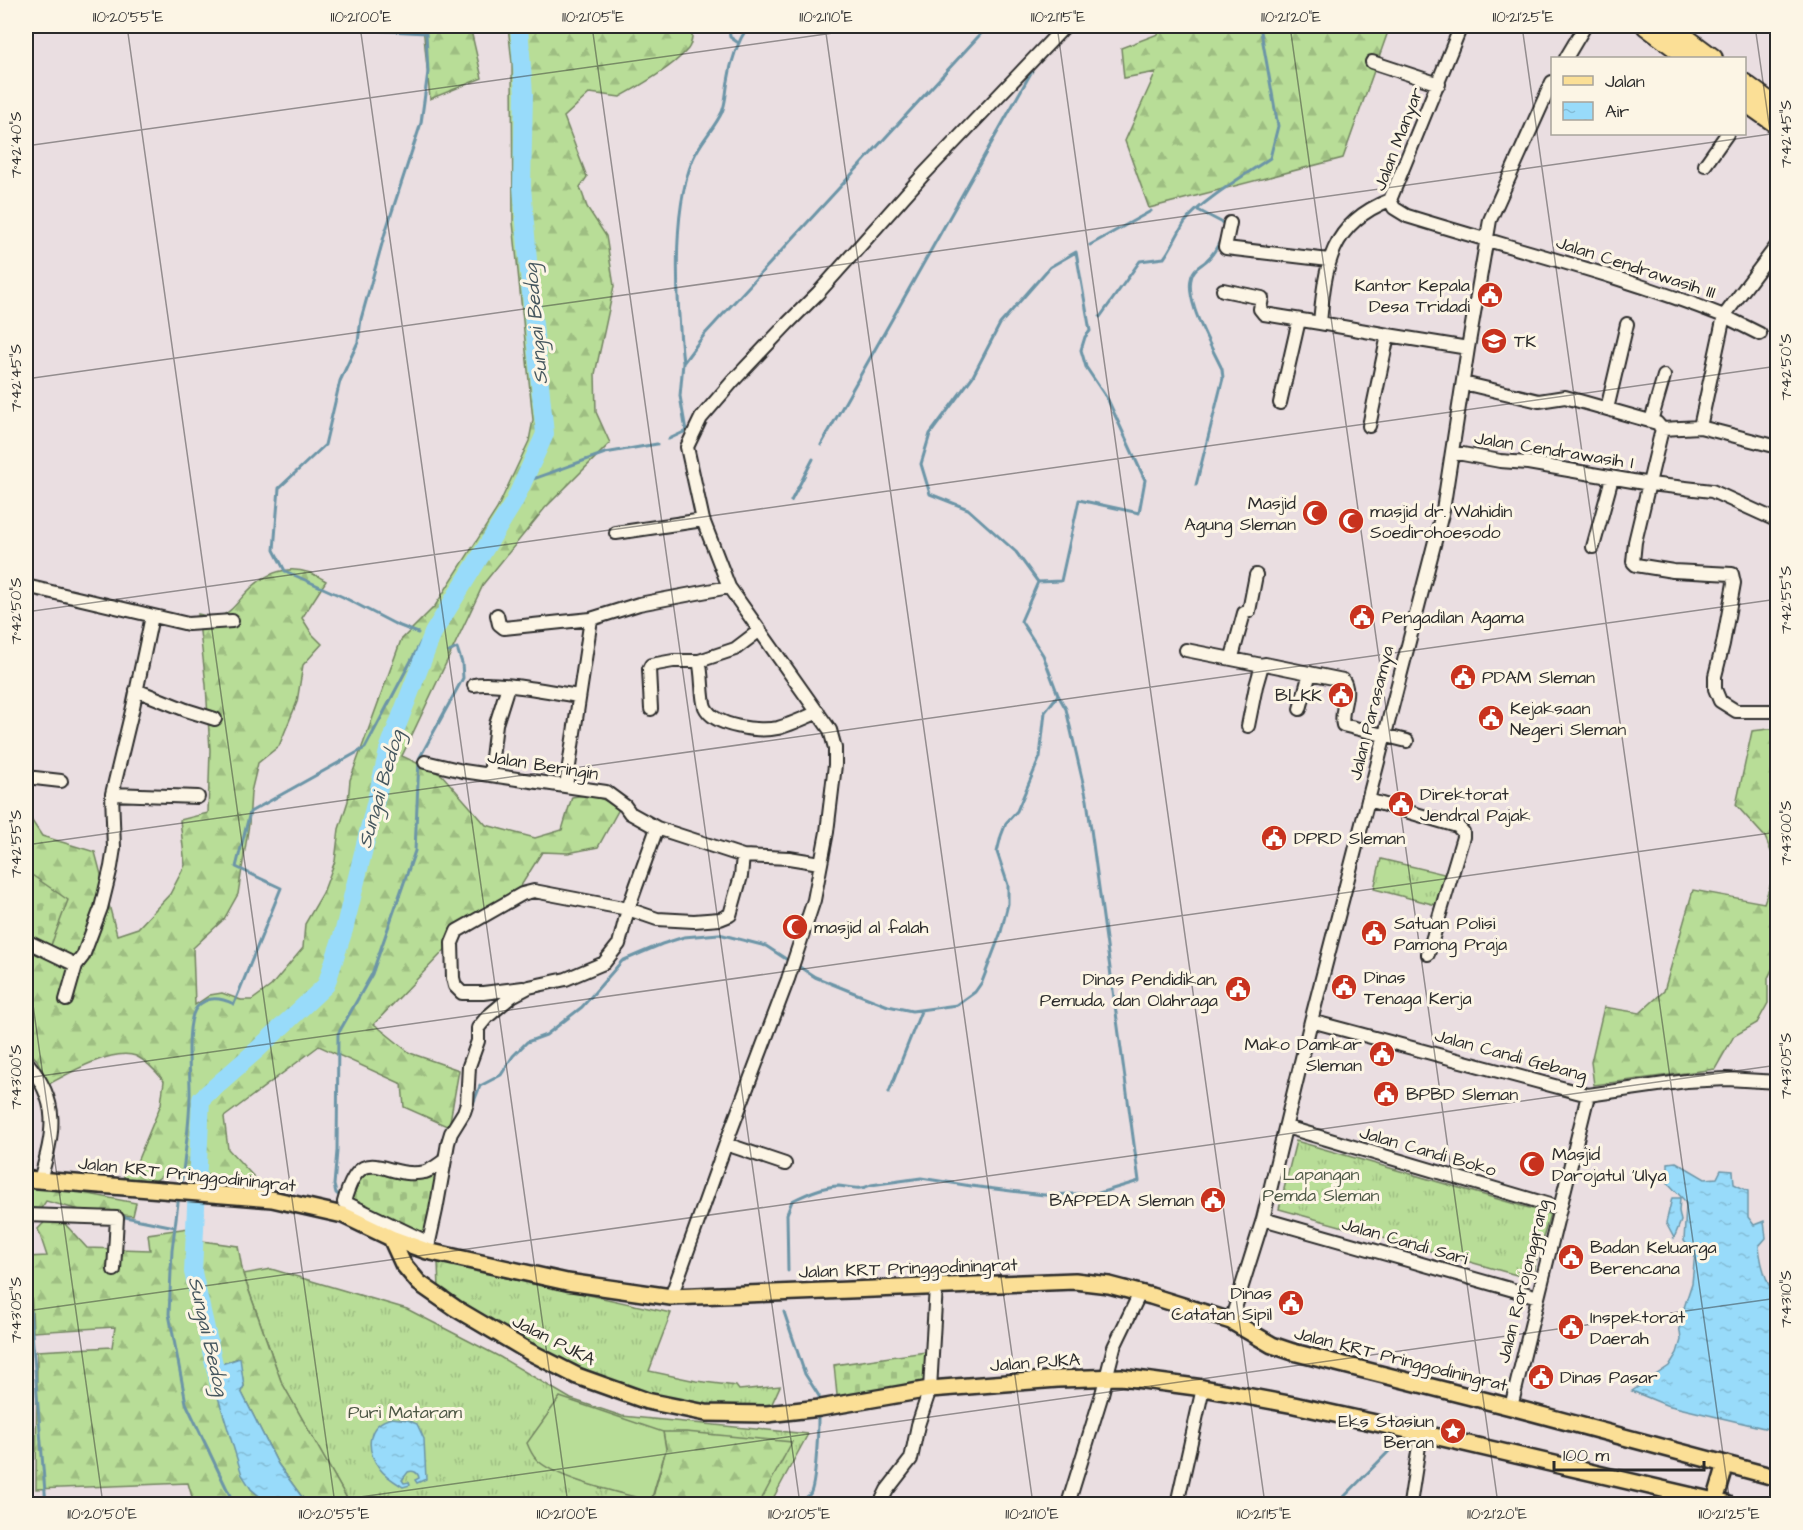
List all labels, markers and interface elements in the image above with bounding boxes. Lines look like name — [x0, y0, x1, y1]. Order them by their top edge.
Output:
text: 110°20'55"E — [93, 7, 163, 28]
text: 110°21'00"E — [331, 7, 392, 28]
text: 110°21'05"E — [562, 7, 624, 28]
text: 110°21'10"E — [799, 7, 853, 28]
text: 110°21'15"E — [1031, 7, 1085, 28]
text: 110°21'20"E — [1261, 7, 1321, 28]
text: 110°21'25"E — [1492, 7, 1554, 28]
legend — [1551, 57, 1746, 135]
text: Jalan — [1605, 69, 1645, 94]
street label: Jalan Manyar — [1367, 84, 1431, 195]
text: Air — [1605, 99, 1629, 124]
text: 7°42'45"S — [1776, 100, 1797, 168]
text: 7°42'40"S — [6, 111, 27, 178]
street label: Jalan Cendrawasih III — [1553, 230, 1719, 305]
water label: Sungai Bedog — [517, 260, 556, 386]
place label: Kantor Kepala Desa Tridadi — [1355, 273, 1470, 319]
public building icon: Kantor Kepala Desa Tridadi — [1475, 280, 1505, 310]
school or university icon: TK — [1479, 326, 1509, 356]
place label: TK — [1514, 329, 1536, 354]
text: 7°42'50"S — [1776, 333, 1797, 401]
text: 7°42'45"S — [6, 344, 27, 412]
street label: Jalan Cendrawasih I — [1472, 426, 1635, 475]
place label: Masjid Agung Sleman — [1184, 491, 1296, 538]
mosque icon: Masjid Agung Sleman — [1300, 498, 1330, 528]
place label: masjid dr. Wahidin Soedirohoesodo — [1370, 499, 1512, 545]
mosque icon: masjid dr. Wahidin Soedirohoesodo — [1336, 506, 1366, 536]
text: 7°42'55"S — [1776, 566, 1797, 634]
text: 7°42'50"S — [6, 577, 27, 645]
public building icon: Pengadilan Agama — [1347, 602, 1377, 632]
place label: Pengadilan Agama — [1382, 605, 1524, 631]
street label: Jalan Parasamya — [1343, 643, 1401, 783]
public building icon: PDAM Sleman — [1448, 662, 1478, 692]
place label: PDAM Sleman — [1482, 665, 1595, 690]
public building icon: BLKK — [1326, 680, 1356, 710]
place label: BLKK — [1275, 683, 1322, 708]
place label: Kejaksaan Negeri Sleman — [1510, 696, 1626, 743]
public building icon: Kejaksaan Negeri Sleman — [1476, 703, 1506, 733]
water label: Sungai Bedog — [351, 725, 413, 852]
street label: Jalan Beringin — [485, 744, 600, 788]
place label: Direktorat Jendral Pajak — [1420, 782, 1531, 828]
public building icon: Direktorat Jendral Pajak — [1386, 789, 1416, 819]
text: 7°43'00"S — [1776, 800, 1797, 865]
text: 7°42'55"S — [6, 810, 27, 878]
public building icon: DPRD Sleman — [1259, 823, 1289, 853]
place label: DPRD Sleman — [1294, 826, 1405, 851]
place label: Satuan Polisi Pamong Praja — [1394, 911, 1507, 958]
mosque icon: masjid al falah — [780, 912, 810, 942]
place label: masjid al falah — [814, 915, 929, 940]
public building icon: Satuan Polisi Pamong Praja — [1359, 918, 1389, 948]
place label: Dinas Tenaga Kerja — [1364, 965, 1472, 1012]
place label: Dinas Pendidikan, Pemuda, dan Olahraga — [1040, 967, 1218, 1014]
public building icon: Dinas Tenaga Kerja — [1329, 972, 1359, 1002]
public building icon: Dinas Pendidikan, Pemuda, dan Olahraga — [1223, 974, 1253, 1004]
street label: Jalan Candi Gebang — [1432, 1023, 1590, 1089]
place label: Mako Damkar Sleman — [1245, 1032, 1362, 1078]
text: 7°43'05"S — [1776, 1033, 1797, 1099]
public building icon: Mako Damkar Sleman — [1367, 1039, 1397, 1069]
text: 7°43'00"S — [6, 1044, 27, 1109]
public building icon: BPBD Sleman — [1371, 1079, 1401, 1109]
place label: BPBD Sleman — [1406, 1082, 1518, 1107]
street label: Jalan Candi Boko — [1357, 1120, 1499, 1183]
place label: Masjid Darojatul 'Ulya — [1552, 1142, 1667, 1189]
mosque icon: Masjid Darojatul 'Ulya — [1517, 1149, 1547, 1179]
street label: Jalan KRT Pringgodiningrat — [77, 1151, 298, 1199]
park label: Lapangan Pemda Sleman — [1262, 1162, 1380, 1208]
public building icon: BAPPEDA Sleman — [1198, 1185, 1228, 1215]
place label: BAPPEDA Sleman — [1049, 1188, 1194, 1213]
street label: Jalan Rorojonggrang — [1491, 1197, 1557, 1366]
street label: Jalan Candi Sari — [1339, 1212, 1471, 1272]
place label: Badan Keluarga Berencana — [1590, 1235, 1717, 1281]
public building icon: Badan Keluarga Berencana — [1556, 1242, 1586, 1272]
street label: Jalan KRT Pringgodiningrat — [798, 1252, 1019, 1286]
text: 7°43'10"S — [1776, 1270, 1797, 1328]
water label: Sungai Bedog — [180, 1274, 236, 1400]
text: 7°43'05"S — [6, 1277, 27, 1343]
place label: Dinas Catatan Sipil — [1171, 1281, 1272, 1327]
public building icon: Dinas Catatan Sipil — [1276, 1288, 1306, 1318]
place label: Inspektorat Daerah — [1590, 1305, 1686, 1351]
street label: Jalan PJKA — [508, 1309, 600, 1372]
public building icon: Inspektorat Daerah — [1556, 1312, 1586, 1342]
street label: Jalan KRT Pringgodiningrat — [1291, 1321, 1511, 1399]
street label: Jalan PJKA — [989, 1347, 1081, 1378]
public building icon: Dinas Pasar — [1526, 1362, 1556, 1392]
place label: Dinas Pasar — [1560, 1365, 1658, 1390]
park label: Puri Mataram — [348, 1400, 462, 1425]
place label: Eks Stasiun Beran — [1338, 1409, 1434, 1455]
place icon: Eks Stasiun Beran — [1438, 1416, 1468, 1446]
scale bar — [1554, 1434, 1704, 1472]
text: 100 m — [1563, 1443, 1609, 1468]
text: 110°20'50"E — [67, 1504, 137, 1525]
text: 110°20'55"E — [299, 1504, 369, 1525]
text: 110°21'00"E — [537, 1504, 598, 1525]
text: 110°21'05"E — [768, 1504, 830, 1525]
text: 110°21'10"E — [1005, 1504, 1059, 1525]
text: 110°21'15"E — [1237, 1504, 1291, 1525]
text: 110°21'20"E — [1467, 1504, 1527, 1525]
text: 110°21'25"E — [1698, 1504, 1760, 1525]

